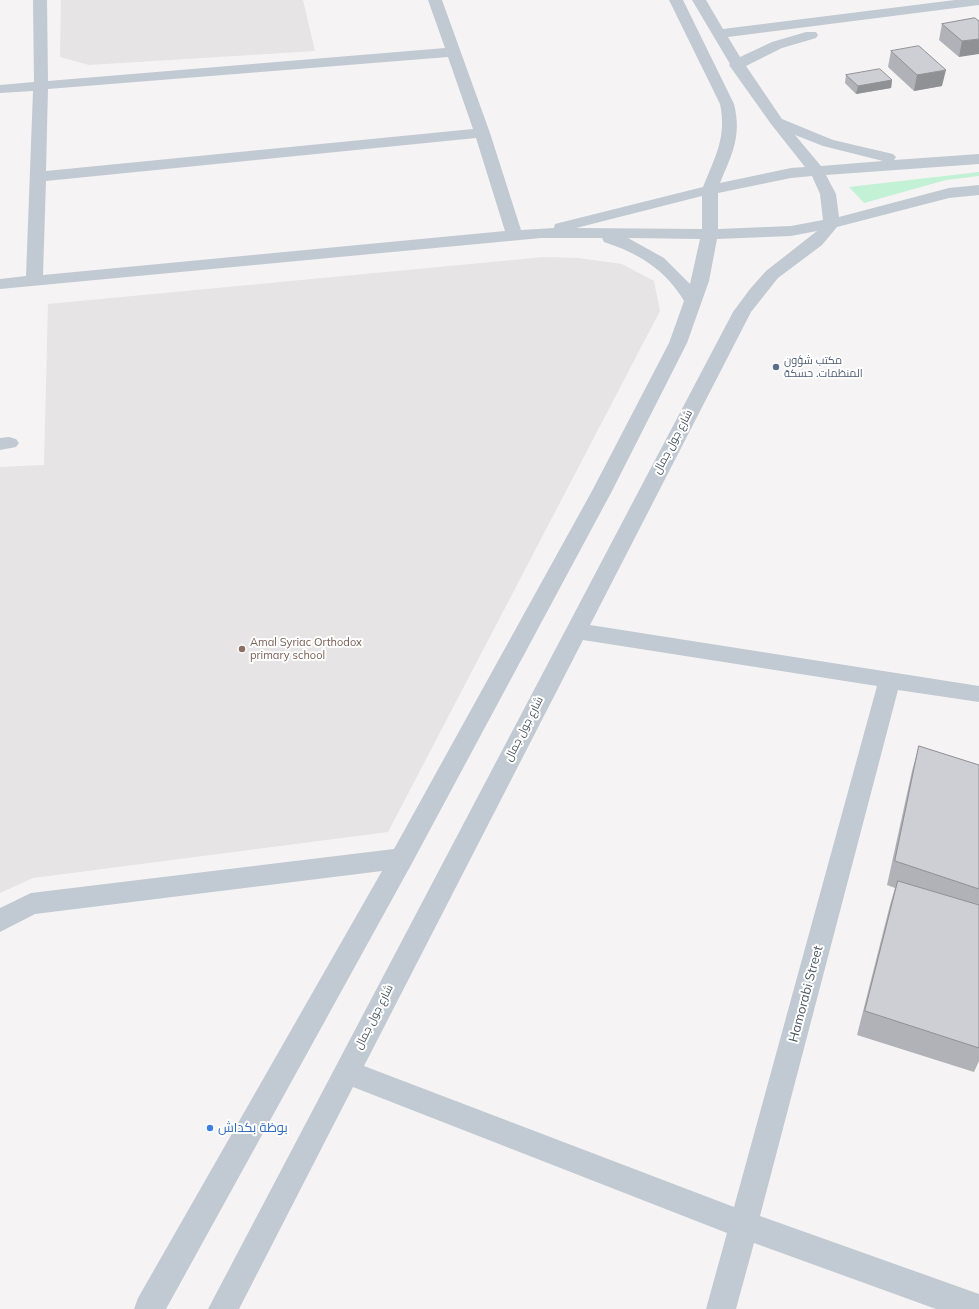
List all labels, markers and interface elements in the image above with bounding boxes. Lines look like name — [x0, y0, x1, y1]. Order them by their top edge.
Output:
place label: مكتب شؤون المنظمات. حسكة — [784, 354, 863, 380]
marker: مكتب شؤون المنظمات. حسكة — [771, 362, 781, 372]
street label: شارع جول جمال — [651, 408, 695, 476]
place label: Amal Syriac Orthodox primary school — [250, 636, 362, 662]
marker: Amal Syriac Orthodox primary school — [237, 644, 247, 654]
street label: شارع جول جمال — [502, 694, 546, 764]
street label: Hamorabi Street — [786, 944, 826, 1044]
street label: شارع جول جمال — [352, 982, 396, 1052]
place label: بوظة بكداش — [218, 1120, 288, 1136]
marker: بوظة بكداش — [205, 1123, 215, 1133]

